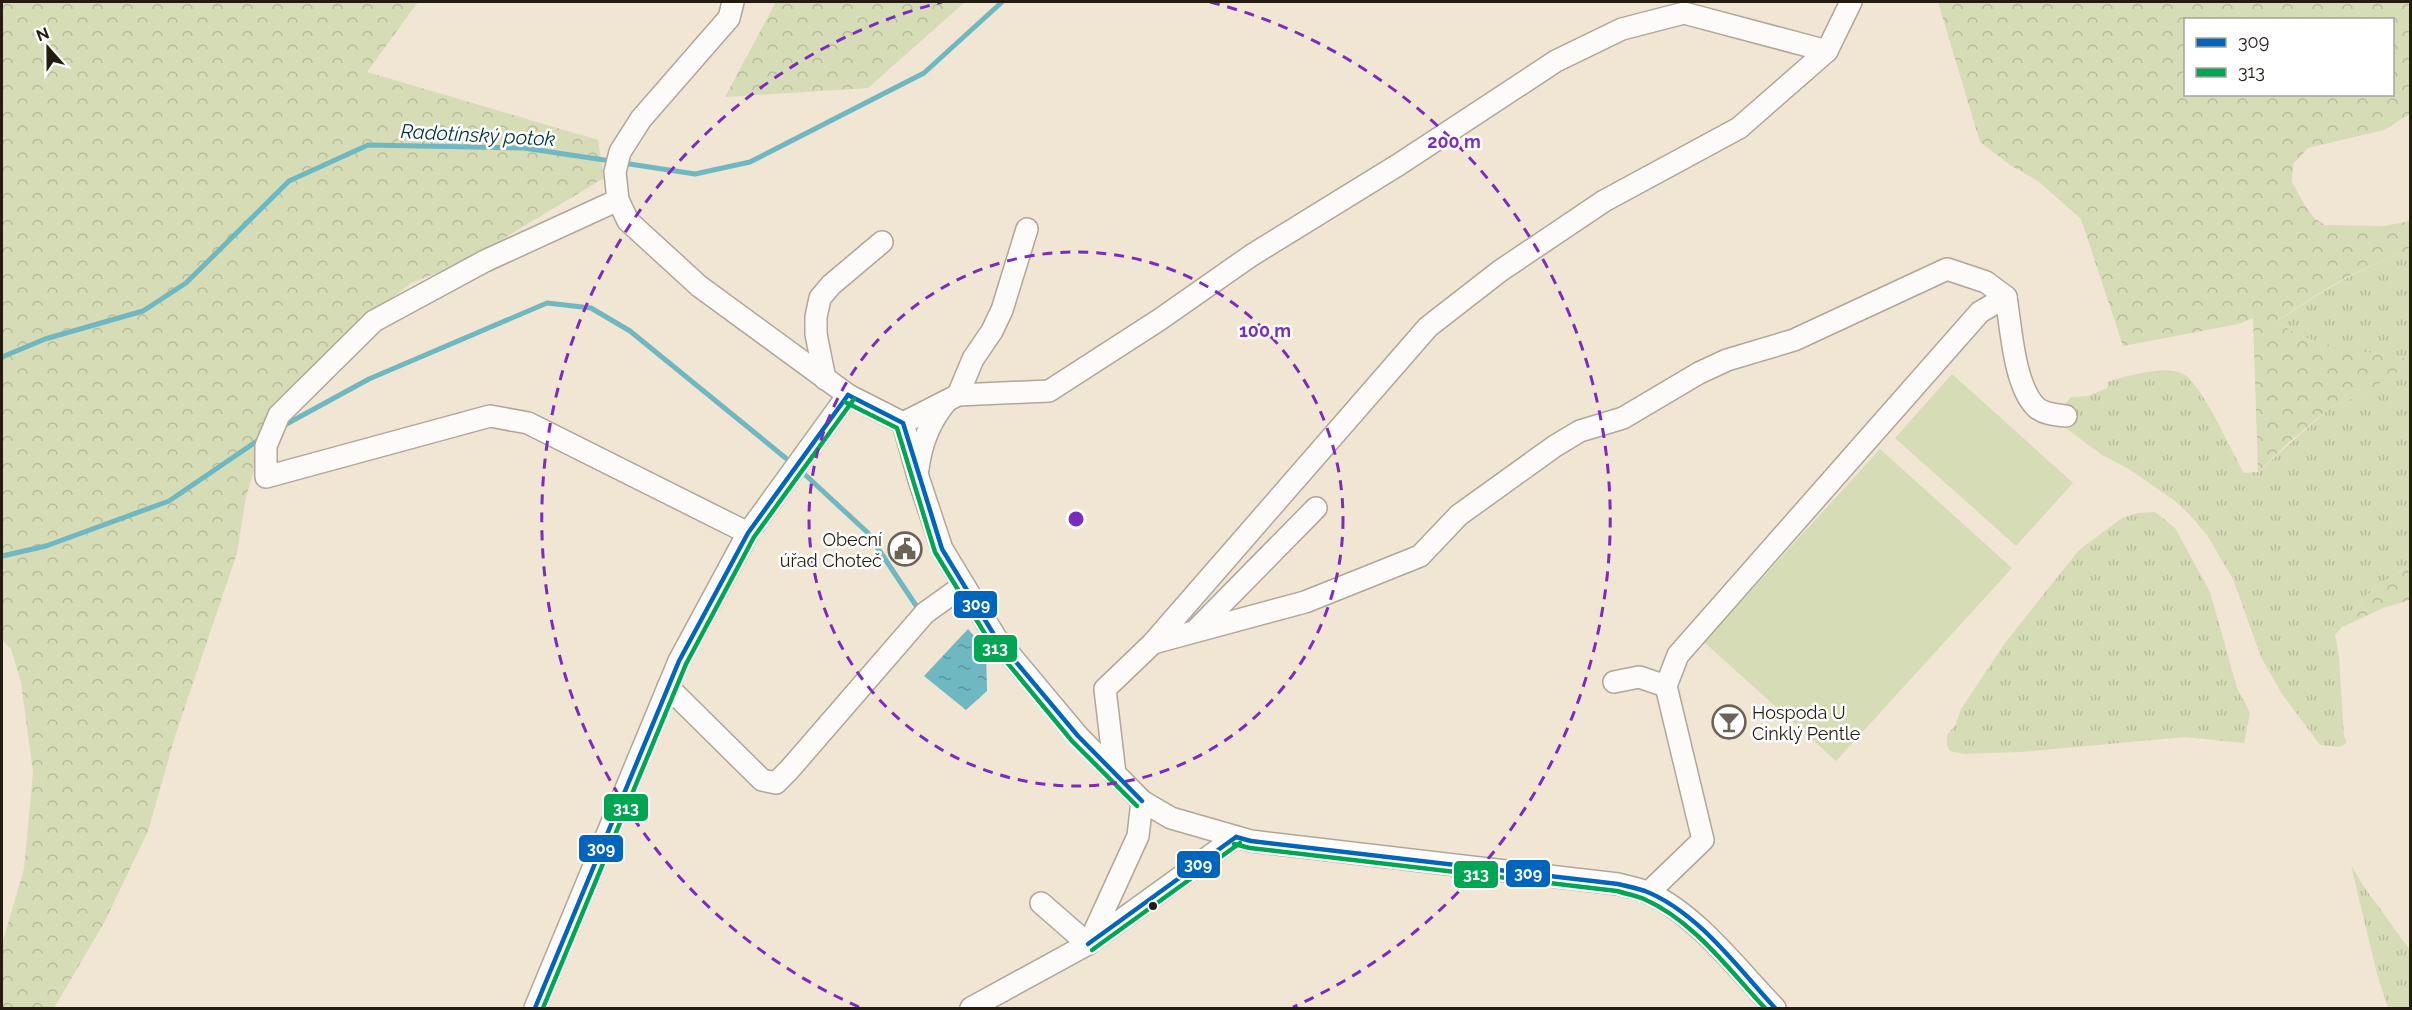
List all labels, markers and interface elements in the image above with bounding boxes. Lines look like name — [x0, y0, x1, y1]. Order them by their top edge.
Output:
north arrow — [18, 18, 78, 78]
legend — [2184, 18, 2394, 96]
text: N — [34, 23, 52, 46]
text: 309 — [2238, 31, 2269, 52]
text: 313 — [2238, 61, 2265, 82]
water label: Radotínský potok — [400, 119, 556, 151]
text: 200 m — [1427, 131, 1481, 152]
text: 100 m — [1239, 320, 1291, 341]
centre of rings — [1066, 509, 1086, 529]
place label: Obecní úřad Choteč — [780, 529, 882, 571]
public building icon: Obecní úřad Choteč — [887, 531, 923, 567]
line badge: 309 — [953, 590, 998, 619]
text: 309 — [962, 595, 990, 614]
line badge: 313 — [973, 634, 1018, 663]
text: 313 — [982, 639, 1008, 658]
place label: Hospoda U Cinklý Pentle — [1752, 702, 1861, 744]
bar icon: Hospoda U Cinklý Pentle — [1711, 704, 1747, 740]
line badge: 313 — [603, 793, 649, 822]
text: 313 — [613, 799, 639, 818]
line badge: 309 — [578, 834, 624, 863]
text: 309 — [587, 839, 615, 858]
line badge: 309 — [1176, 850, 1221, 879]
text: 309 — [1184, 855, 1212, 874]
line badge: 309 — [1505, 859, 1551, 888]
line badge: 313 — [1453, 860, 1499, 889]
text: 309 — [1514, 864, 1542, 883]
text: 313 — [1463, 865, 1489, 884]
unlabelled marker — [1147, 900, 1159, 912]

